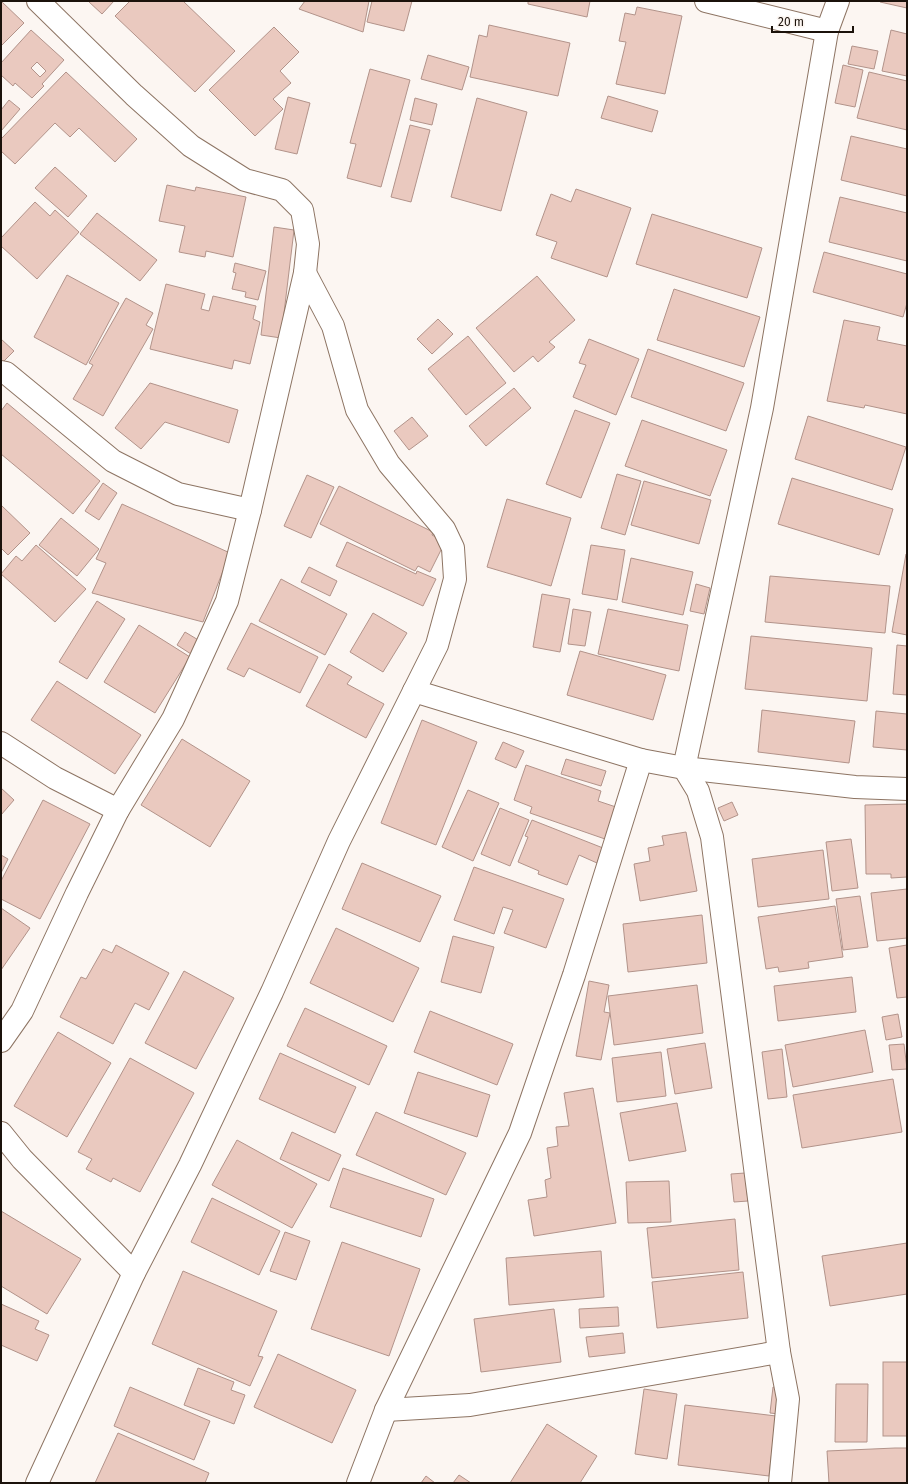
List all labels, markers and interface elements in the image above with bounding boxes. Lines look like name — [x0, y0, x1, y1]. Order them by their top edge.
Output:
scale bar — [772, 8, 853, 34]
text: 20 m — [778, 15, 804, 29]

